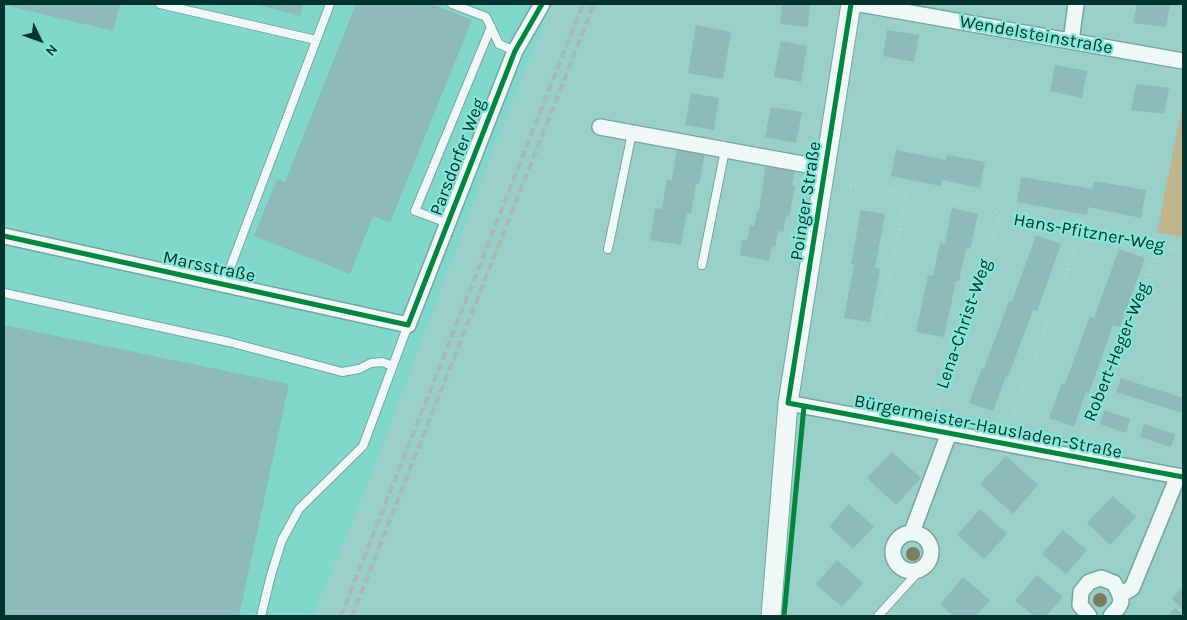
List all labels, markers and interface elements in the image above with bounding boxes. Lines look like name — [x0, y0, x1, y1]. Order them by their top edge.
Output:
street label: Wendelsteinstraße — [958, 11, 1114, 59]
north arrow — [15, 15, 65, 65]
text: N — [42, 41, 61, 60]
street label: Parsdorfer Weg — [426, 95, 490, 219]
street label: Poinger Straße — [786, 140, 826, 262]
street label: Hans-Pfitzner-Weg — [1012, 209, 1166, 257]
street label: Marsstraße — [161, 247, 257, 287]
street label: Lena-Christ-Weg — [932, 256, 996, 392]
street label: Robert-Heger-Weg — [1079, 279, 1155, 425]
street label: Bürgermeister-Hausladen-Straße — [852, 390, 1124, 464]

